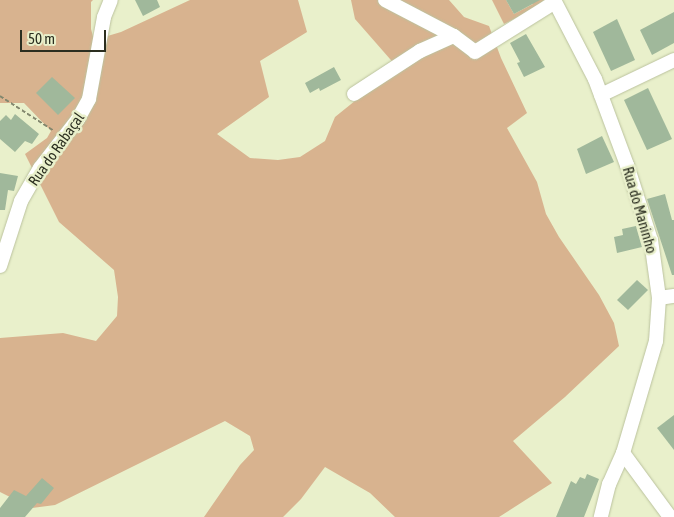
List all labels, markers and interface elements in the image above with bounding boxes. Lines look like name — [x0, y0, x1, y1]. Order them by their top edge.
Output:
scale bar — [22, 20, 109, 52]
text: 50 m — [28, 30, 55, 47]
street label: Rua do Rabaçal — [24, 109, 88, 189]
street label: Rua do Maninho — [619, 165, 661, 255]

